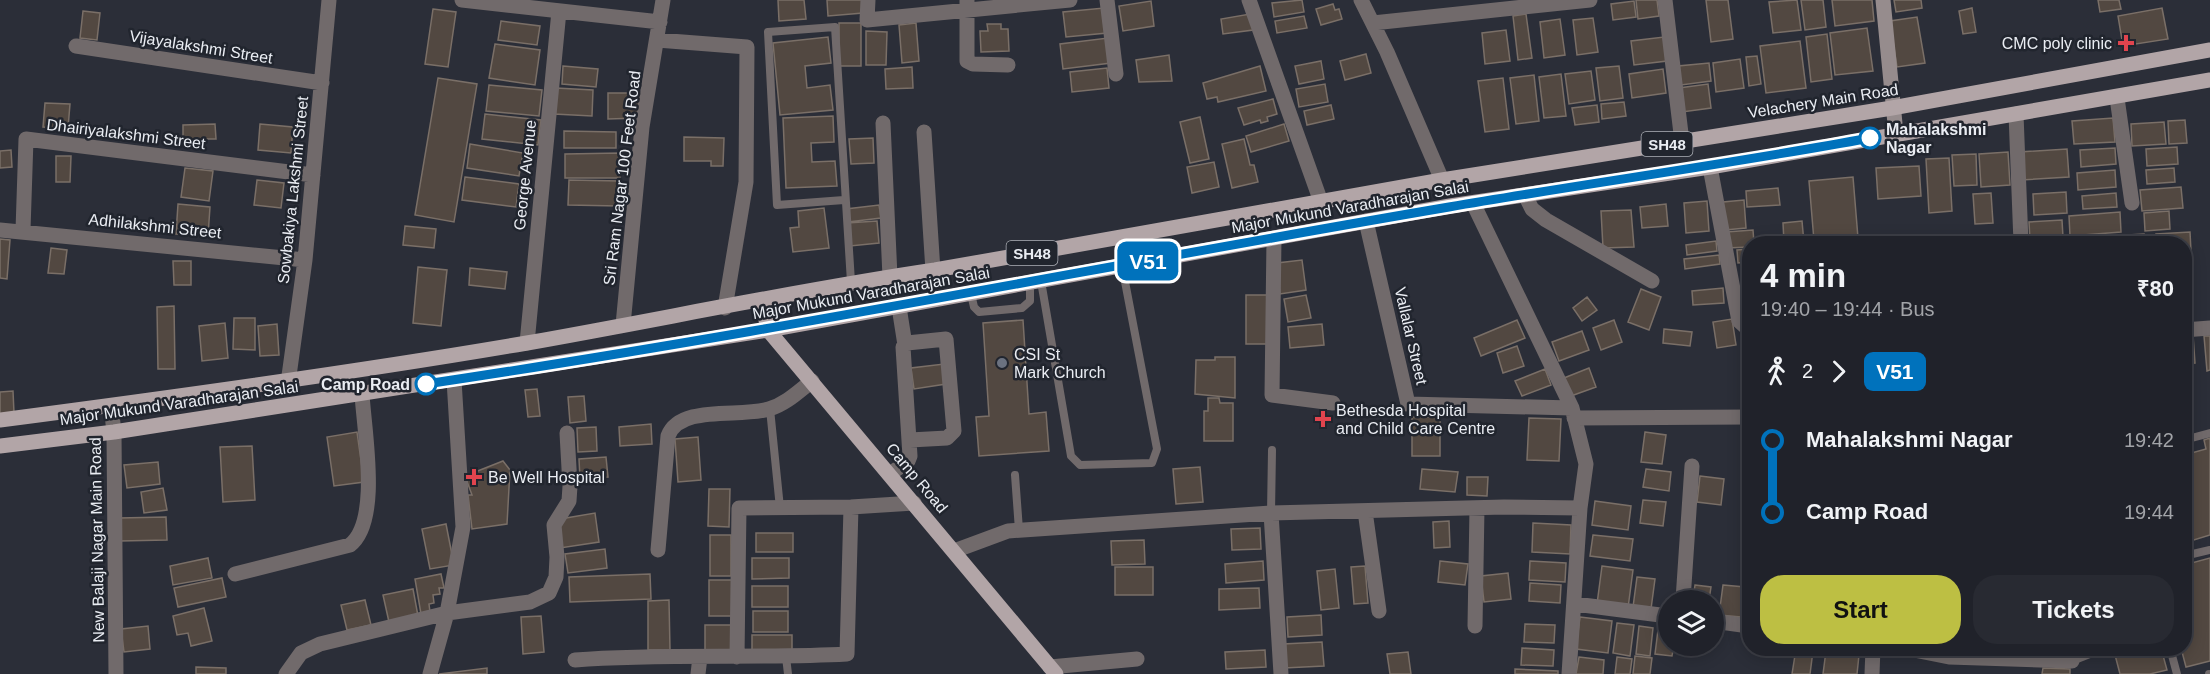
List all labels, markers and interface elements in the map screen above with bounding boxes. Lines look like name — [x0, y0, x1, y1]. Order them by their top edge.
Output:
street label: Vijayalakshmi Street — [128, 27, 274, 67]
marker: CMC poly clinic — [2117, 34, 2135, 52]
place label: CMC poly clinic — [2002, 35, 2112, 52]
street label: Sri Ram Nagar 100 Feet Road — [600, 70, 644, 286]
street label: Velachery Main Road — [1747, 81, 1899, 121]
street label: Sowbakiya Lakshmi Street — [275, 95, 311, 285]
street label: Dhairiyalakshmi Street — [46, 116, 207, 152]
street label: George Avenue — [511, 119, 539, 231]
place label: Mahalakshmi Nagar — [1886, 121, 1986, 156]
marker: Mahalakshmi Nagar — [1859, 127, 1881, 149]
road number: SH48 — [1642, 132, 1692, 156]
street label: Major Mukund Varadharajan Salai — [1230, 178, 1470, 236]
street label: Adhilakshmi Street — [88, 211, 223, 241]
road number: SH48 — [1006, 241, 1058, 265]
line badge: V51 — [1114, 242, 1182, 280]
text: V51 — [1129, 250, 1167, 273]
text: 4 min — [1760, 257, 1846, 294]
street label: Major Mukund Varadharajan Salai — [751, 264, 991, 322]
text: ₹80 — [2137, 276, 2174, 301]
street label: Vallalar Street — [1392, 286, 1431, 387]
text: 19:40 – 19:44 · Bus — [1760, 298, 1935, 320]
place label: CSI St Mark Church — [1014, 346, 1106, 381]
icon: walk — [1760, 355, 1793, 388]
icon: forward — [1822, 355, 1855, 388]
marker: CSI St Mark Church — [995, 356, 1009, 370]
text: 2 — [1802, 360, 1813, 382]
text: V51 — [1876, 360, 1914, 383]
marker: Camp Road — [415, 373, 437, 395]
place label: Camp Road — [321, 376, 410, 393]
street label: Major Mukund Varadharajan Salai — [59, 378, 299, 428]
place label: Bethesda Hospital and Child Care Centre — [1336, 402, 1495, 437]
marker: Bethesda Hospital and Child Care Centre — [1314, 410, 1332, 428]
text: Mahalakshmi Nagar — [1806, 427, 2013, 452]
text: 19:42 — [2124, 429, 2174, 451]
street label: New Balaji Nagar Main Road — [87, 437, 107, 643]
street label: Camp Road — [883, 440, 951, 516]
marker: Be Well Hospital — [465, 468, 483, 486]
place label: Be Well Hospital — [488, 469, 605, 486]
text: Camp Road — [1806, 499, 1928, 524]
text: 19:44 — [2124, 501, 2174, 523]
button: Start — [1760, 575, 1961, 644]
button: Tickets — [1973, 575, 2174, 644]
map controls — [1658, 590, 1724, 656]
button: layers — [1658, 590, 1724, 656]

